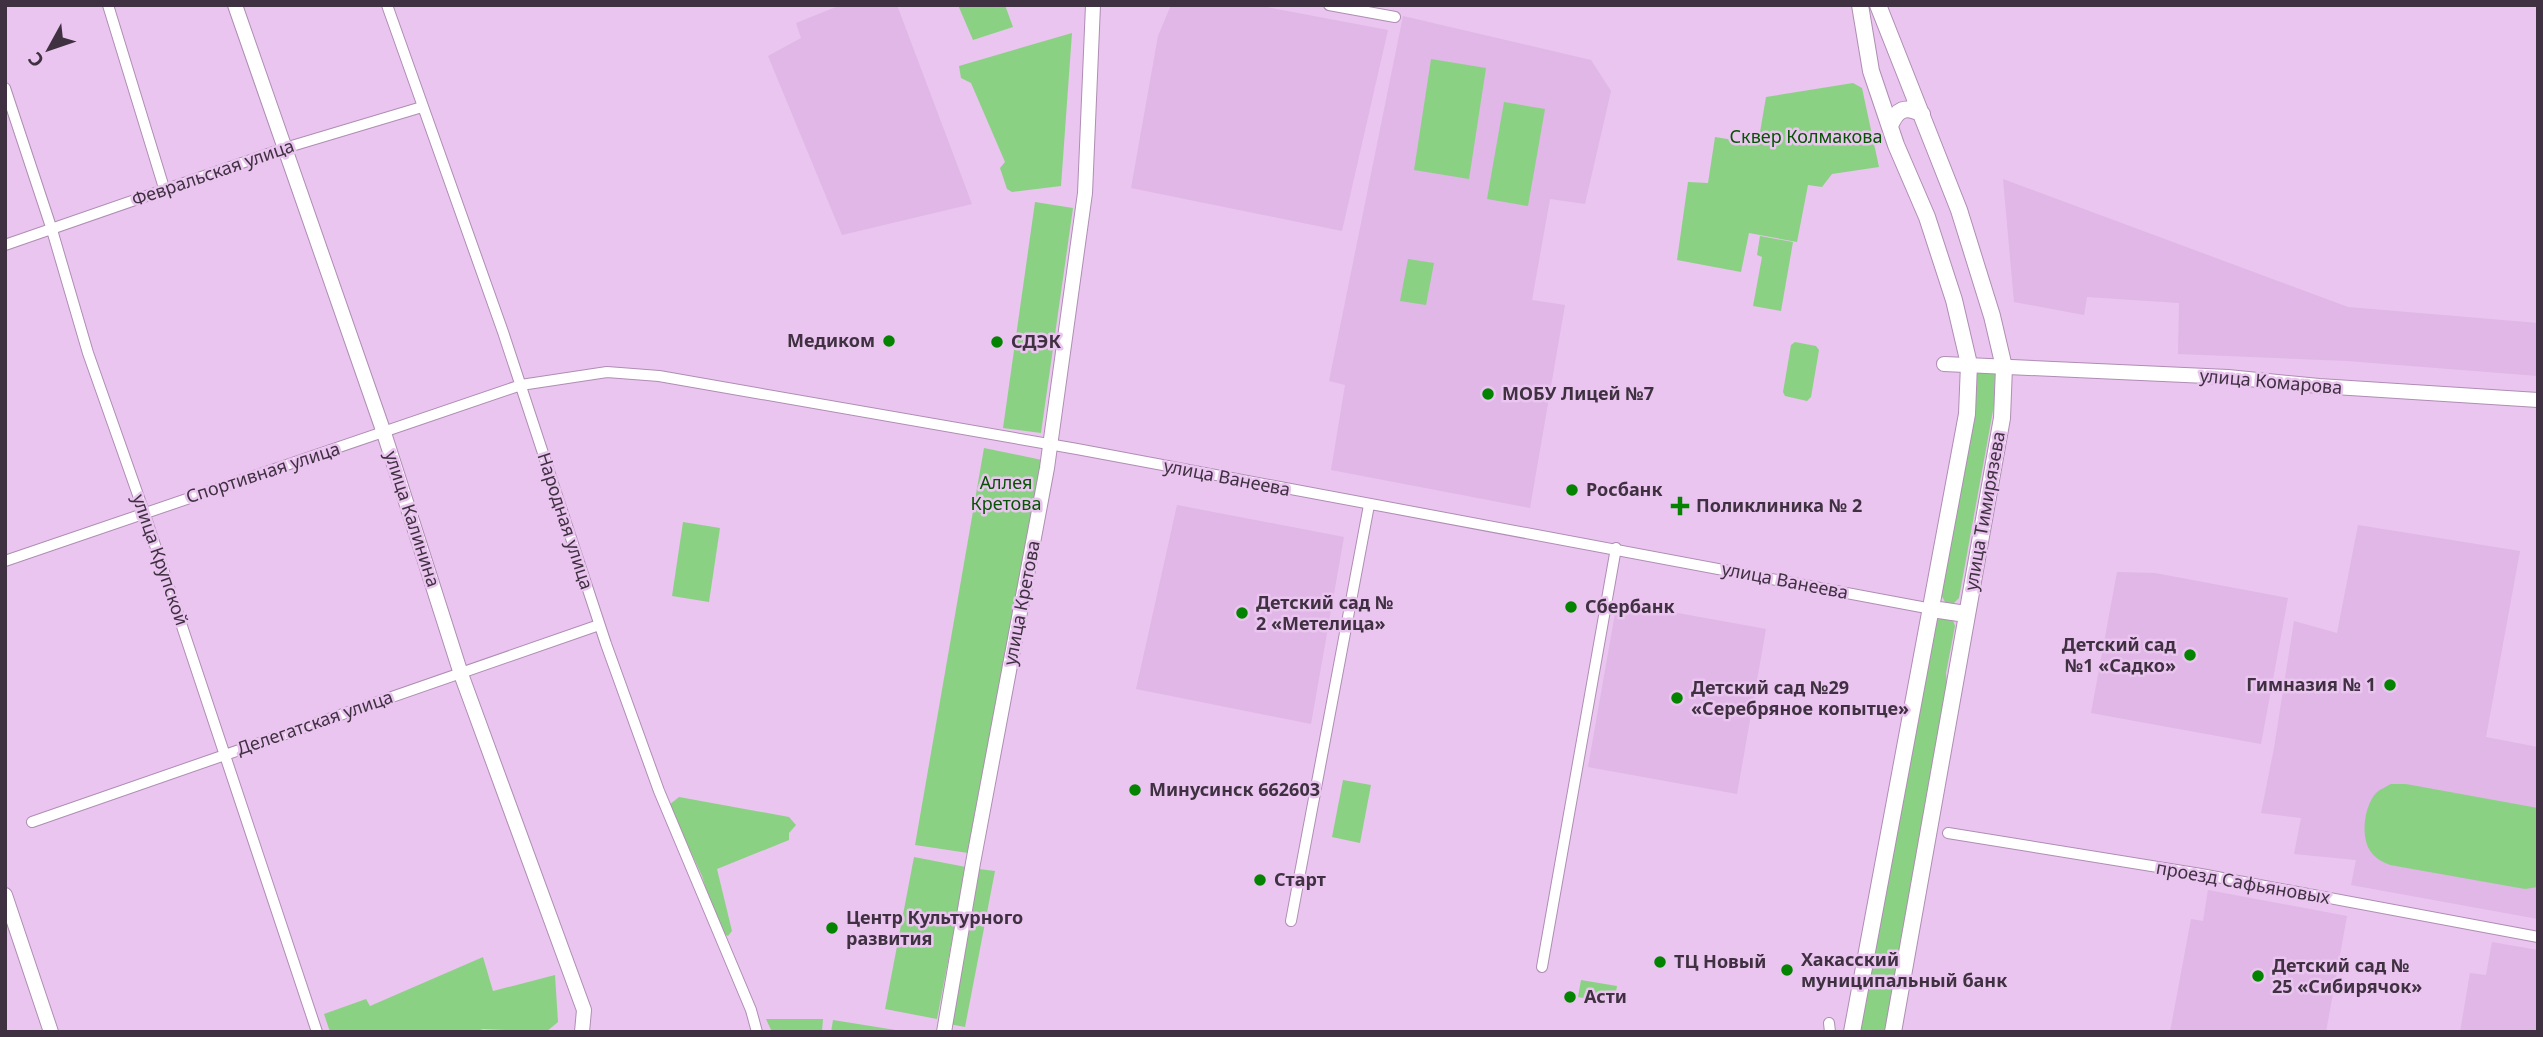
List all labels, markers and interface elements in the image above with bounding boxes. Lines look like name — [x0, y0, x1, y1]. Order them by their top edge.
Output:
north arrow — [14, 14, 84, 84]
text: С — [22, 47, 50, 73]
park label: Сквер Колмакова — [1730, 124, 1882, 148]
street label: Февральская улица — [128, 133, 297, 211]
place label: Медиком — [787, 328, 875, 352]
place label: СДЭК — [1011, 329, 1061, 353]
marker: Медиком — [881, 333, 897, 349]
marker: СДЭК — [989, 334, 1005, 350]
street label: улица Комарова — [2199, 363, 2343, 399]
place label: МОБУ Лицей №7 — [1502, 381, 1654, 405]
marker: МОБУ Лицей №7 — [1480, 386, 1496, 402]
street label: улица Тимирязева — [1958, 429, 2010, 592]
street label: Спортивная улица — [183, 436, 343, 508]
street label: улица Калинина — [380, 448, 446, 590]
street label: Народная улица — [532, 449, 599, 592]
street label: улица Ванеева — [1162, 453, 1293, 501]
park label: Аллея Кретова — [971, 470, 1041, 515]
place label: Росбанк — [1586, 477, 1663, 501]
marker: Росбанк — [1564, 482, 1580, 498]
street label: улица Крупской — [127, 491, 195, 629]
place label: Поликлиника № 2 — [1696, 493, 1862, 517]
marker: Поликлиника № 2 — [1670, 496, 1690, 516]
street label: улица Кретова — [997, 538, 1045, 667]
street label: улица Ванеева — [1720, 556, 1851, 604]
place label: Детский сад № 2 «Метелица» — [1256, 590, 1393, 635]
place label: Сбербанк — [1585, 594, 1675, 618]
marker: Сбербанк — [1563, 599, 1579, 615]
marker: Детский сад № 2 «Метелица» — [1234, 605, 1250, 621]
place label: Детский сад №1 «Cадко» — [2062, 632, 2177, 677]
marker: Детский сад №1 «Cадко» — [2182, 647, 2198, 663]
place label: Гимназия № 1 — [2246, 672, 2376, 696]
place label: Детский сад №29 «Серебряное копытце» — [1691, 675, 1909, 720]
marker: Гимназия № 1 — [2382, 677, 2398, 693]
street label: Делегатская улица — [233, 684, 396, 760]
marker: Детский сад №29 «Серебряное копытце» — [1669, 690, 1685, 706]
place label: Минусинск 662603 — [1149, 777, 1320, 801]
marker: Минусинск 662603 — [1127, 782, 1143, 798]
street label: проезд Сафьяновых — [2154, 855, 2333, 909]
place label: Старт — [1274, 867, 1326, 891]
marker: Старт — [1252, 872, 1268, 888]
place label: Центр Культурного развития — [846, 905, 1023, 950]
marker: Центр Культурного развития — [824, 920, 840, 936]
place label: Хакасский муниципальный банк — [1801, 947, 2007, 992]
place label: ТЦ Новый — [1674, 949, 1766, 973]
place label: Детский сад № 25 «Сибирячок» — [2272, 953, 2422, 998]
marker: ТЦ Новый — [1652, 954, 1668, 970]
marker: Хакасский муниципальный банк — [1779, 962, 1795, 978]
marker: Детский сад № 25 «Сибирячок» — [2250, 968, 2266, 984]
place label: Асти — [1584, 984, 1627, 1008]
marker: Асти — [1562, 989, 1578, 1005]

